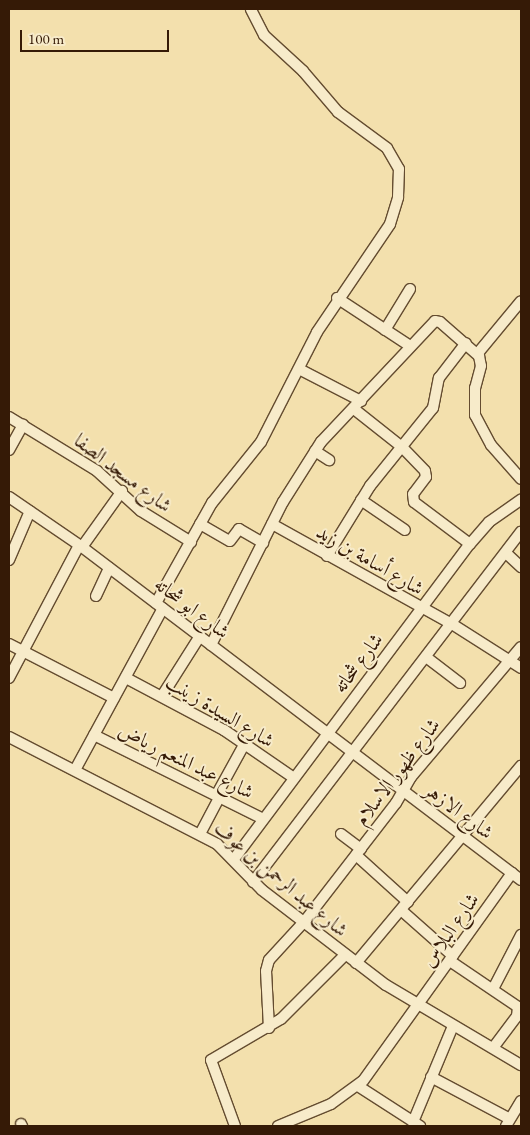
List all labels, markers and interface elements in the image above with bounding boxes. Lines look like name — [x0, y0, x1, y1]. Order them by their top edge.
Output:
scale bar — [22, 20, 171, 52]
text: 100 m — [28, 29, 64, 48]
street label: شارع مسجد الصفا — [69, 428, 177, 518]
street label: شارع أسامة بن زيد — [312, 520, 428, 600]
street label: شارع ابو شحاته — [150, 572, 234, 644]
street label: شارع شحاته — [328, 628, 388, 698]
street label: شارع السيدة زينب — [162, 669, 278, 753]
street label: شارع ظهور الاسلام — [349, 714, 445, 830]
street label: شارع عبد المنعم رياض — [114, 718, 258, 804]
street label: شارع الازهر — [420, 777, 498, 845]
street label: شارع عبد الرحمن بن عوف — [209, 816, 353, 942]
street label: شارع البلاس — [416, 888, 484, 972]

